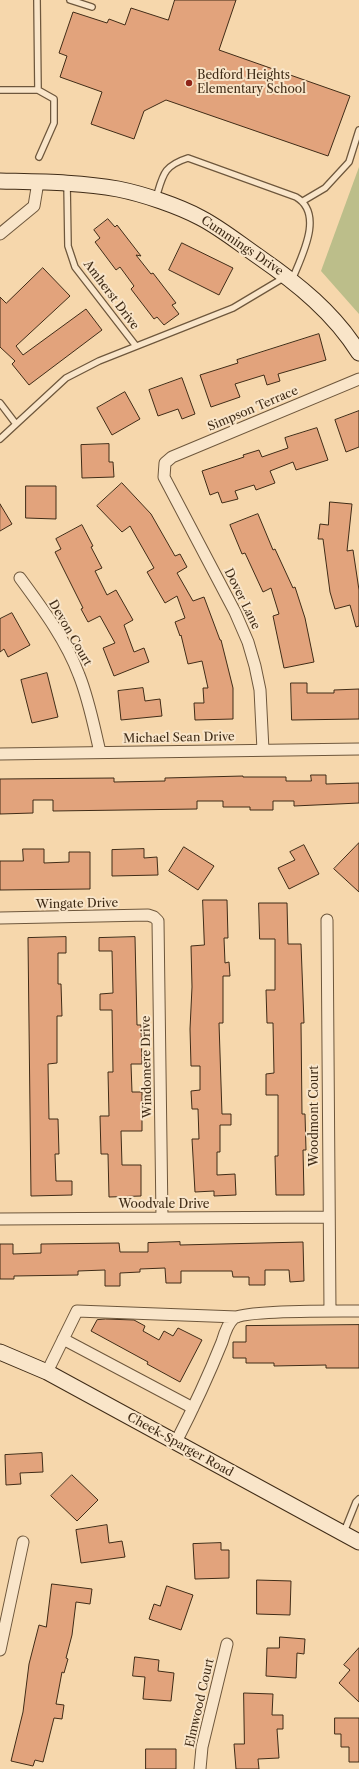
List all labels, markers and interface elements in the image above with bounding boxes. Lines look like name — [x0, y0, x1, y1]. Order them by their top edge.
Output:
place label: Bedford Heights Elementary School — [197, 69, 306, 97]
marker: Bedford Heights Elementary School — [184, 78, 194, 88]
street label: Cummings Drive — [198, 213, 286, 279]
street label: Amherst Drive — [80, 257, 142, 333]
street label: Simpson Terrace — [206, 383, 300, 435]
street label: Dover Lane — [221, 566, 263, 632]
street label: Devon Court — [45, 597, 95, 669]
street label: Michael Sean Drive — [123, 730, 235, 746]
street label: Wingate Drive — [36, 896, 118, 912]
street label: Windomere Drive — [139, 1015, 155, 1119]
street label: Woodmont Court — [308, 1066, 322, 1166]
street label: Woodvale Drive — [118, 1198, 210, 1212]
street label: Cheek-Sparger Road — [124, 1410, 236, 1480]
street label: Elmwood Court — [183, 1657, 217, 1749]

